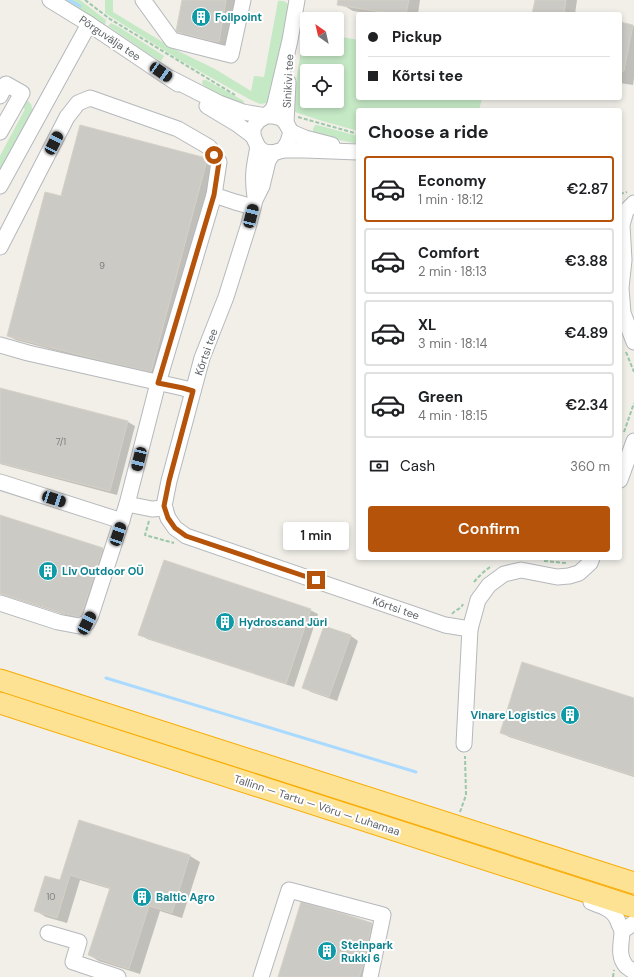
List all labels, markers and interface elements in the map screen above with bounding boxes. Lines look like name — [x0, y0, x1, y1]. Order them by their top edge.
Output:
building icon: Foilpoint — [190, 6, 212, 28]
place label: Foilpoint — [215, 10, 262, 24]
street label: Põrguvälja tee — [77, 12, 143, 64]
north arrow — [300, 12, 344, 56]
map controls — [300, 12, 344, 108]
text: Pickup — [392, 27, 442, 47]
street label: Sinikivi tee — [280, 54, 296, 108]
car — [148, 60, 174, 84]
button: locate — [300, 64, 344, 108]
text: Kõrtsi tee — [392, 66, 463, 86]
text: Choose a ride — [368, 120, 489, 144]
car — [43, 130, 65, 156]
route start — [205, 146, 223, 164]
icon: car — [370, 171, 406, 207]
text: Economy — [418, 171, 486, 191]
text: €2.87 — [567, 179, 608, 199]
text: 1 min · 18:12 — [418, 191, 483, 208]
car — [242, 203, 260, 229]
icon: car — [370, 243, 406, 279]
text: Comfort — [418, 243, 479, 263]
text: €3.88 — [565, 251, 608, 271]
house number: 9 — [99, 260, 105, 272]
text: 2 min · 18:13 — [418, 263, 487, 280]
icon: car — [370, 315, 406, 351]
text: XL — [418, 315, 436, 335]
text: €4.89 — [565, 323, 608, 343]
street label: Kõrtsi tee — [191, 327, 221, 377]
text: 3 min · 18:14 — [418, 335, 487, 352]
icon: car — [370, 387, 406, 423]
text: Green — [418, 387, 463, 407]
text: €2.34 — [565, 395, 608, 415]
text: 4 min · 18:15 — [418, 407, 488, 424]
house number: 7/1 — [56, 436, 66, 448]
car — [130, 446, 148, 472]
icon: cash — [368, 455, 390, 477]
text: Cash — [400, 456, 435, 476]
text: 360 m — [570, 458, 610, 475]
car — [41, 490, 67, 508]
button: Confirm — [368, 506, 610, 552]
car — [109, 521, 127, 547]
callout: 1 min — [283, 522, 349, 550]
text: 1 min — [300, 527, 332, 544]
building icon: Liv Outdoor OÜ — [37, 560, 59, 582]
place label: Liv Outdoor OÜ — [62, 564, 144, 578]
route end — [307, 571, 325, 589]
street label: Kõrtsi tee — [371, 593, 421, 623]
car — [76, 610, 98, 636]
building icon: Hydroscand Jüri — [214, 611, 236, 633]
place label: Hydroscand Jüri — [239, 615, 327, 629]
building icon: Vinare Logistics — [559, 704, 581, 726]
place label: Vinare Logistics — [471, 708, 556, 722]
street label: Tallinn — Tartu — Võru — Luhamaa — [232, 772, 402, 838]
building icon: Baltic Agro — [131, 886, 153, 908]
place label: Baltic Agro — [156, 890, 215, 904]
house number: 10 — [47, 891, 55, 903]
place label: Steinpark Rukki 6 — [341, 938, 394, 965]
building icon: Steinpark Rukki 6 — [316, 940, 338, 962]

